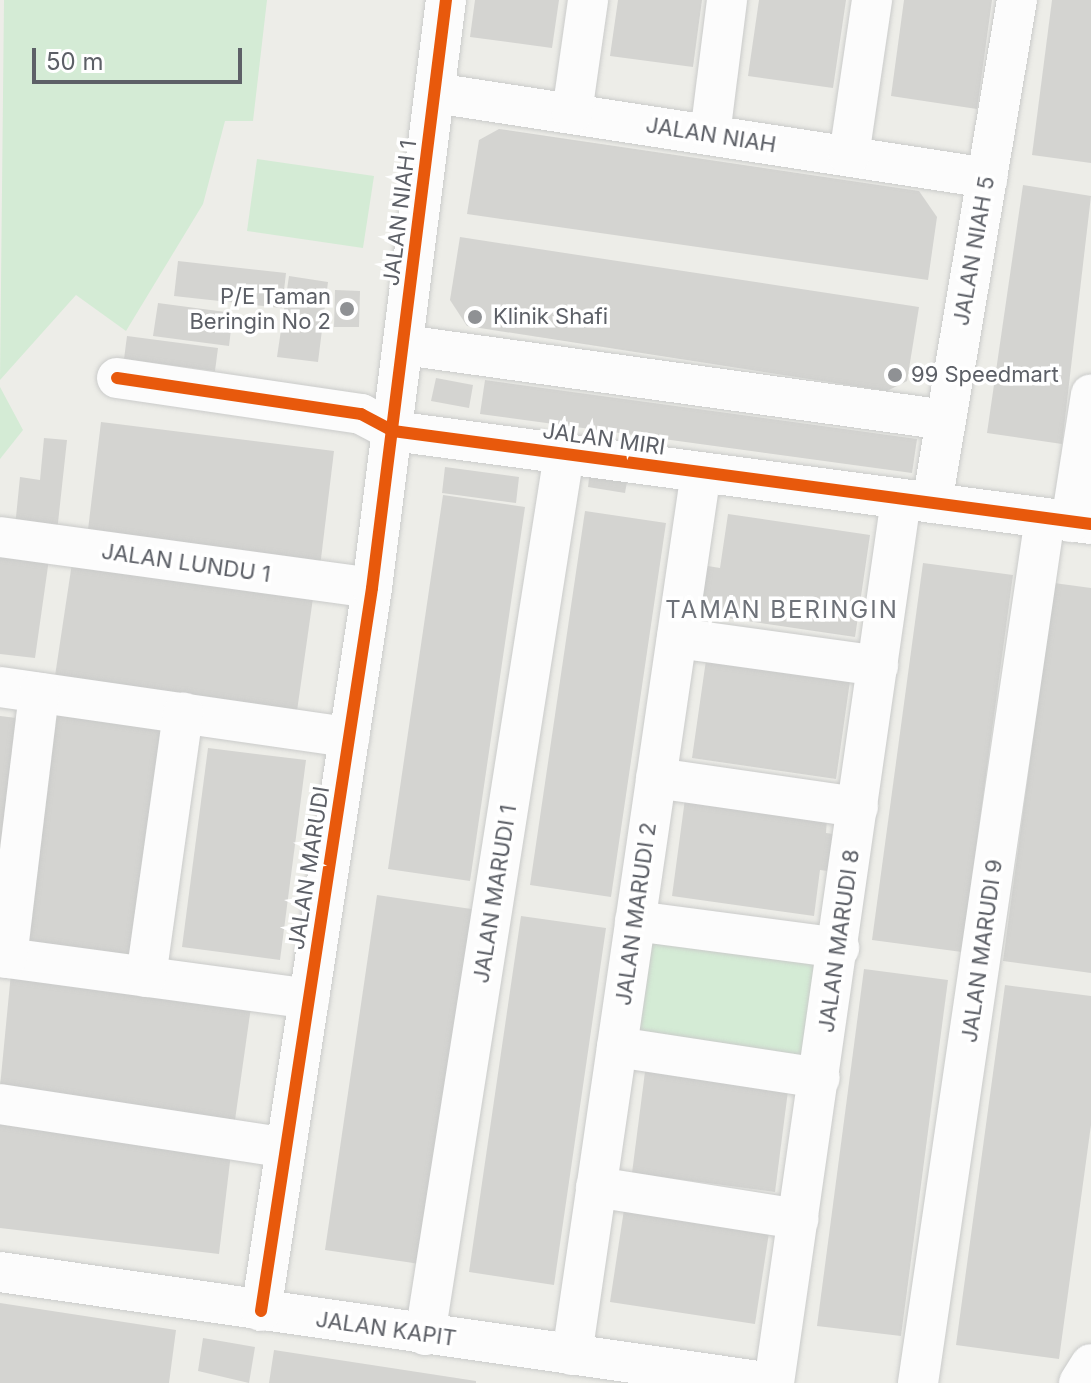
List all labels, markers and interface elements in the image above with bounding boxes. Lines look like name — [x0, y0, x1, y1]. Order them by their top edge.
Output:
scale bar — [36, 32, 246, 82]
text: 50 m — [46, 47, 104, 76]
street label: JALAN NIAH — [644, 112, 778, 158]
street label: JALAN NIAH 1 — [378, 139, 422, 287]
street label: JALAN NIAH 5 — [948, 174, 1000, 328]
place label: P/E Taman Beringin No 2 — [189, 283, 331, 334]
marker: P/E Taman Beringin No 2 — [338, 300, 356, 318]
place label: Klinik Shafi — [493, 304, 608, 330]
marker: Klinik Shafi — [464, 306, 486, 328]
place label: 99 Speedmart — [911, 362, 1059, 388]
marker: 99 Speedmart — [886, 366, 904, 384]
street label: JALAN MIRI — [541, 417, 667, 461]
street label: JALAN LUNDU 1 — [100, 538, 272, 588]
district label: TAMAN BERINGIN — [665, 596, 899, 624]
street label: JALAN MARUDI — [283, 784, 335, 952]
street label: JALAN MARUDI 1 — [468, 803, 522, 985]
street label: JALAN MARUDI 2 — [610, 821, 662, 1007]
street label: JALAN MARUDI 8 — [813, 848, 865, 1034]
street label: JALAN MARUDI 9 — [956, 858, 1008, 1044]
street label: JALAN KAPIT — [314, 1306, 458, 1352]

